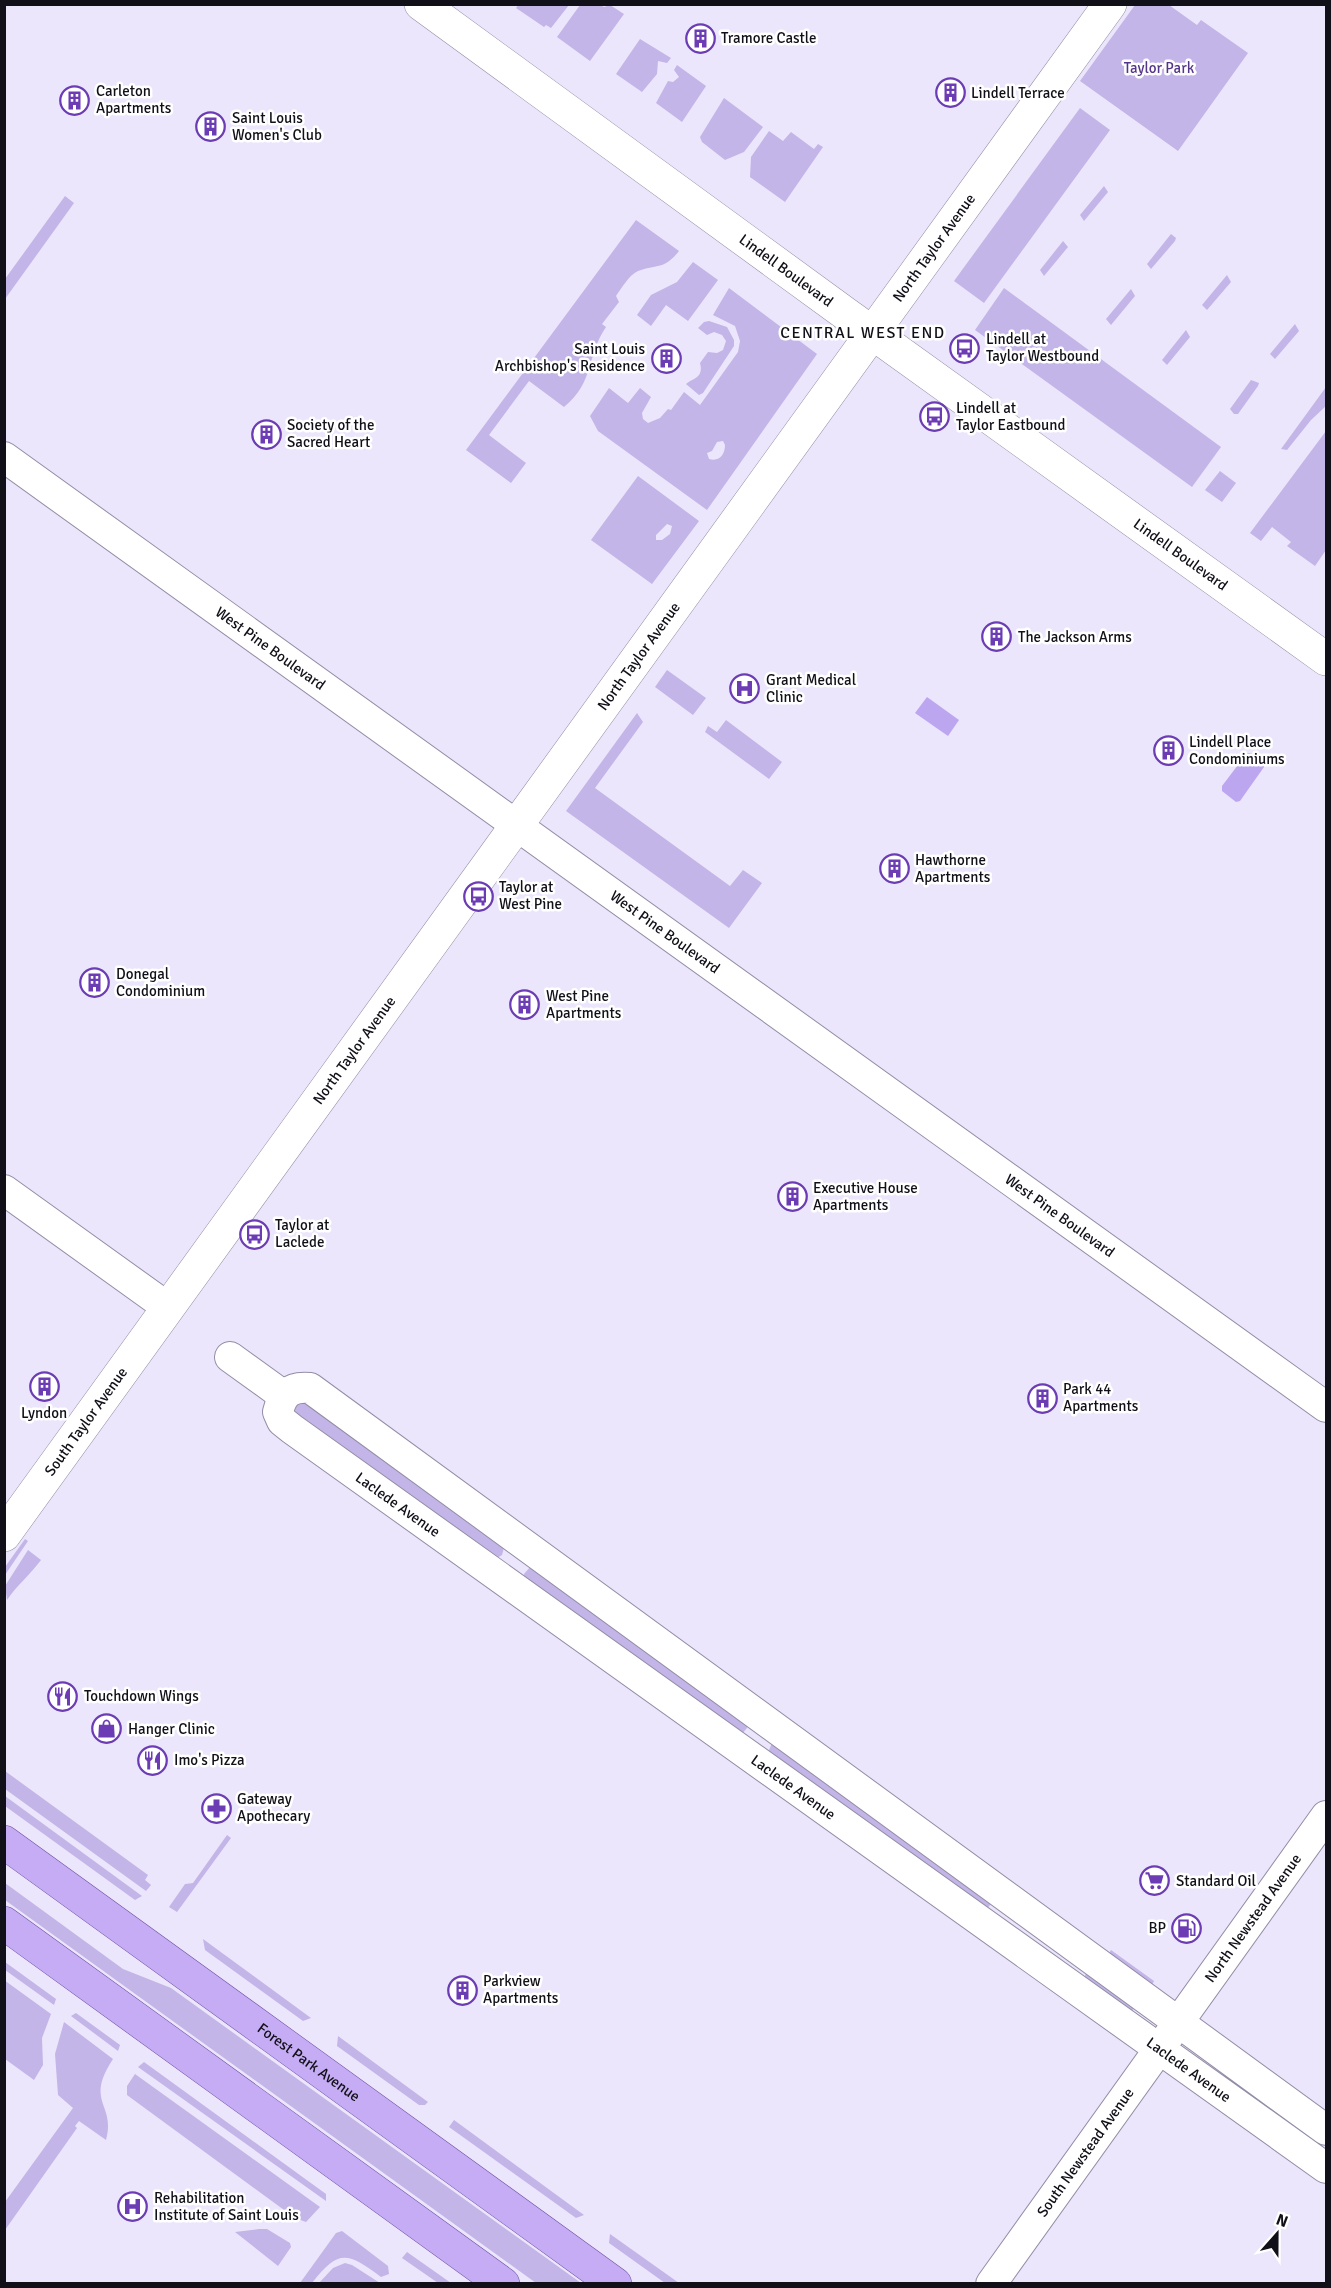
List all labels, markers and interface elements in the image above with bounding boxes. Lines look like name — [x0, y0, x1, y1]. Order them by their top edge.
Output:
building icon: Tramore Castle — [684, 22, 716, 54]
place label: Tramore Castle — [721, 29, 817, 47]
park label: Taylor Park — [1124, 59, 1195, 77]
building icon: Lindell Terrace — [934, 77, 966, 109]
place label: Carleton Apartments — [96, 82, 172, 117]
building icon: Carleton Apartments — [59, 84, 91, 116]
place label: Lindell Terrace — [971, 84, 1065, 102]
place label: Saint Louis Women's Club — [232, 109, 322, 144]
building icon: Saint Louis Women's Club — [195, 111, 227, 143]
street label: North Taylor Avenue — [889, 190, 979, 305]
street label: Lindell Boulevard — [736, 230, 837, 311]
district label: CENTRAL WEST END — [780, 323, 946, 343]
place label: Lindell at Taylor Westbound — [986, 330, 1099, 365]
bus stop icon: Lindell at Taylor Westbound — [949, 332, 981, 364]
place label: Saint Louis Archbishop's Residence — [495, 340, 645, 375]
building icon: Saint Louis Archbishop's Residence — [650, 342, 682, 374]
place label: Lindell at Taylor Eastbound — [956, 399, 1065, 434]
bus stop icon: Lindell at Taylor Eastbound — [919, 401, 951, 433]
place label: Society of the Sacred Heart — [287, 416, 375, 451]
building icon: Society of the Sacred Heart — [250, 418, 282, 450]
street label: Lindell Boulevard — [1130, 515, 1231, 594]
street label: North Taylor Avenue — [594, 599, 684, 714]
street label: West Pine Boulevard — [212, 603, 329, 694]
building icon: The Jackson Arms — [981, 621, 1013, 653]
place label: The Jackson Arms — [1018, 628, 1132, 646]
place label: Grant Medical Clinic — [766, 671, 856, 706]
hospital icon: Grant Medical Clinic — [729, 673, 761, 705]
place label: Lindell Place Condominiums — [1189, 733, 1285, 768]
building icon: Lindell Place Condominiums — [1152, 735, 1184, 767]
place label: Hawthorne Apartments — [915, 851, 991, 886]
building icon: Hawthorne Apartments — [878, 853, 910, 885]
place label: Taylor at West Pine — [499, 878, 562, 913]
bus stop icon: Taylor at West Pine — [462, 880, 494, 912]
street label: West Pine Boulevard — [607, 887, 723, 978]
place label: Donegal Condominium — [116, 965, 205, 1000]
building icon: Donegal Condominium — [79, 967, 111, 999]
place label: West Pine Apartments — [546, 987, 622, 1022]
building icon: West Pine Apartments — [509, 989, 541, 1021]
street label: North Taylor Avenue — [309, 993, 399, 1108]
street label: West Pine Boulevard — [1001, 1170, 1118, 1261]
place label: Executive House Apartments — [813, 1179, 918, 1214]
building icon: Executive House Apartments — [776, 1181, 808, 1213]
place label: Taylor at Laclede — [275, 1216, 329, 1251]
bus stop icon: Taylor at Laclede — [238, 1218, 270, 1250]
street label: South Taylor Avenue — [41, 1364, 131, 1479]
building icon: Lyndon — [28, 1370, 60, 1402]
place label: Park 44 Apartments — [1063, 1380, 1139, 1415]
building icon: Park 44 Apartments — [1026, 1382, 1058, 1414]
place label: Lyndon — [21, 1404, 67, 1422]
street label: Laclede Avenue — [352, 1468, 444, 1541]
restaurant icon: Touchdown Wings — [47, 1680, 79, 1712]
place label: Touchdown Wings — [84, 1687, 199, 1705]
shop icon: Hanger Clinic — [91, 1713, 123, 1745]
place label: Hanger Clinic — [128, 1720, 215, 1738]
restaurant icon: Imo's Pizza — [137, 1744, 169, 1776]
place label: Imo's Pizza — [174, 1751, 245, 1769]
street label: Laclede Avenue — [747, 1751, 839, 1824]
place label: Gateway Apothecary — [237, 1790, 310, 1825]
pharmacy icon: Gateway Apothecary — [200, 1792, 232, 1824]
street label: North Newstead Avenue — [1201, 1850, 1305, 1986]
supermarket icon: Standard Oil — [1139, 1865, 1171, 1897]
place label: Standard Oil — [1176, 1872, 1256, 1890]
fuel station icon: BP — [1171, 1912, 1203, 1944]
place label: BP — [1148, 1919, 1166, 1937]
place label: Parkview Apartments — [483, 1972, 559, 2007]
building icon: Parkview Apartments — [446, 1974, 478, 2006]
street label: Forest Park Avenue — [254, 2019, 363, 2105]
street label: Laclede Avenue — [1143, 2033, 1234, 2106]
street label: South Newstead Avenue — [1033, 2084, 1138, 2220]
place label: Rehabilitation Institute of Saint Louis — [154, 2189, 299, 2224]
hospital icon: Rehabilitation Institute of Saint Louis — [117, 2191, 149, 2223]
north arrow — [1247, 2204, 1307, 2264]
text: N — [1273, 2210, 1291, 2232]

